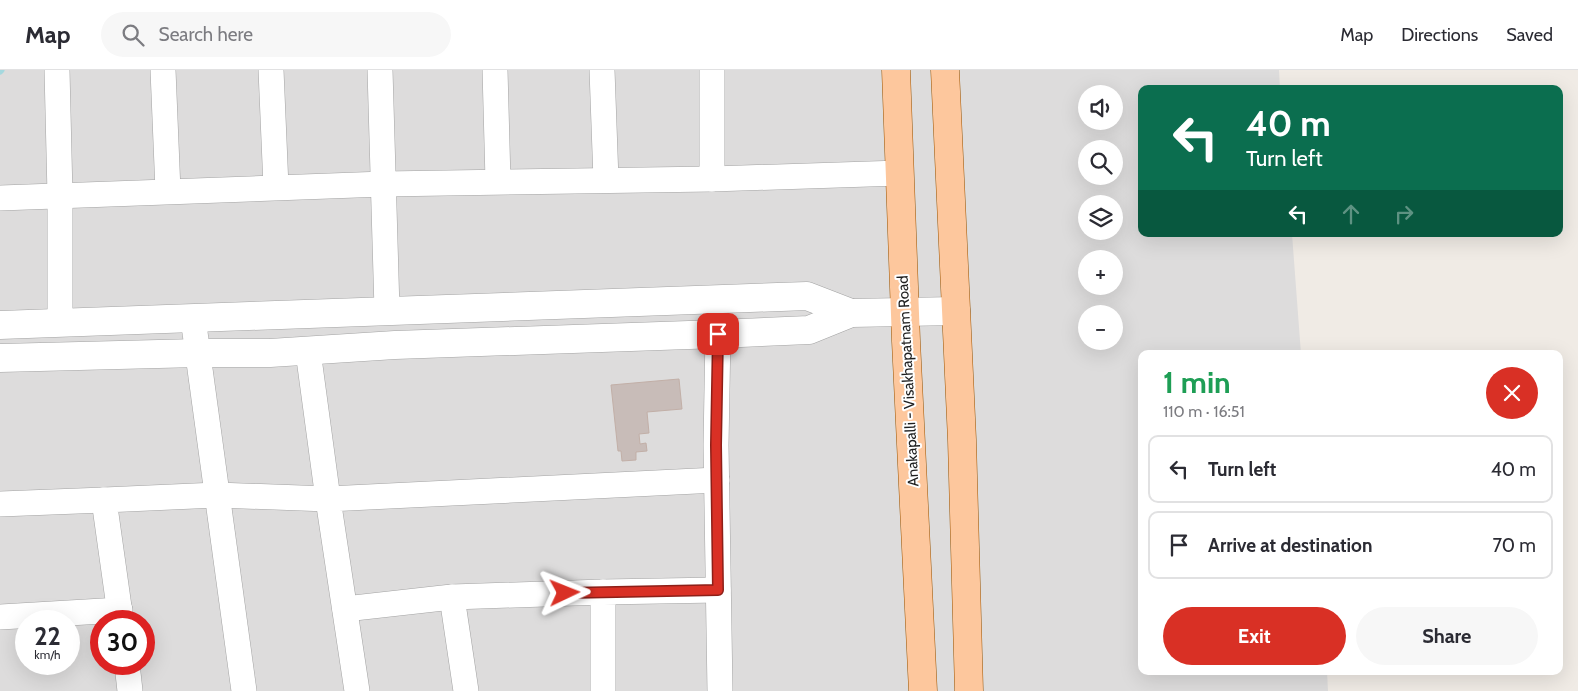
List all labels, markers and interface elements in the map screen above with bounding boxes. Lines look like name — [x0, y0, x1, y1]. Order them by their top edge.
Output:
search box — [101, 12, 451, 57]
text: Map — [25, 20, 71, 49]
icon: search — [119, 21, 147, 49]
text: Search here — [159, 23, 253, 46]
text: Map — [1340, 24, 1373, 46]
text: Directions — [1401, 24, 1478, 46]
text: Saved — [1506, 24, 1553, 46]
map controls — [1078, 85, 1123, 350]
button: sound — [1078, 85, 1123, 130]
text: 40 m — [1246, 102, 1331, 145]
icon: left — [1163, 105, 1228, 170]
button: search — [1078, 140, 1123, 185]
text: Turn left — [1246, 145, 1323, 172]
button: layers — [1078, 195, 1123, 240]
icon: left — [1284, 200, 1312, 228]
icon: ahead — [1337, 200, 1365, 228]
icon: right — [1390, 200, 1418, 228]
button: + — [1078, 250, 1123, 295]
street label: Anakapalli - Visakhapatnam Road — [893, 275, 923, 487]
button: − — [1078, 305, 1123, 350]
pin — [697, 313, 739, 355]
icon: arrive — [704, 320, 732, 348]
text: 1 min — [1163, 364, 1231, 401]
button: close — [1486, 367, 1538, 419]
text: 110 m · 16:51 — [1163, 402, 1245, 421]
icon: left — [1165, 455, 1193, 483]
text: Turn left — [1208, 458, 1276, 481]
text: 40 m — [1491, 458, 1536, 481]
icon: arrive — [1165, 531, 1193, 559]
text: Arrive at destination — [1208, 534, 1372, 557]
text: 70 m — [1492, 534, 1536, 557]
position arrow — [538, 566, 590, 618]
button: Exit — [1163, 607, 1346, 665]
button: Share — [1356, 607, 1538, 665]
speed limit sign: 30 — [90, 610, 155, 675]
text: 22 — [34, 621, 61, 651]
text: km/h — [34, 647, 61, 662]

